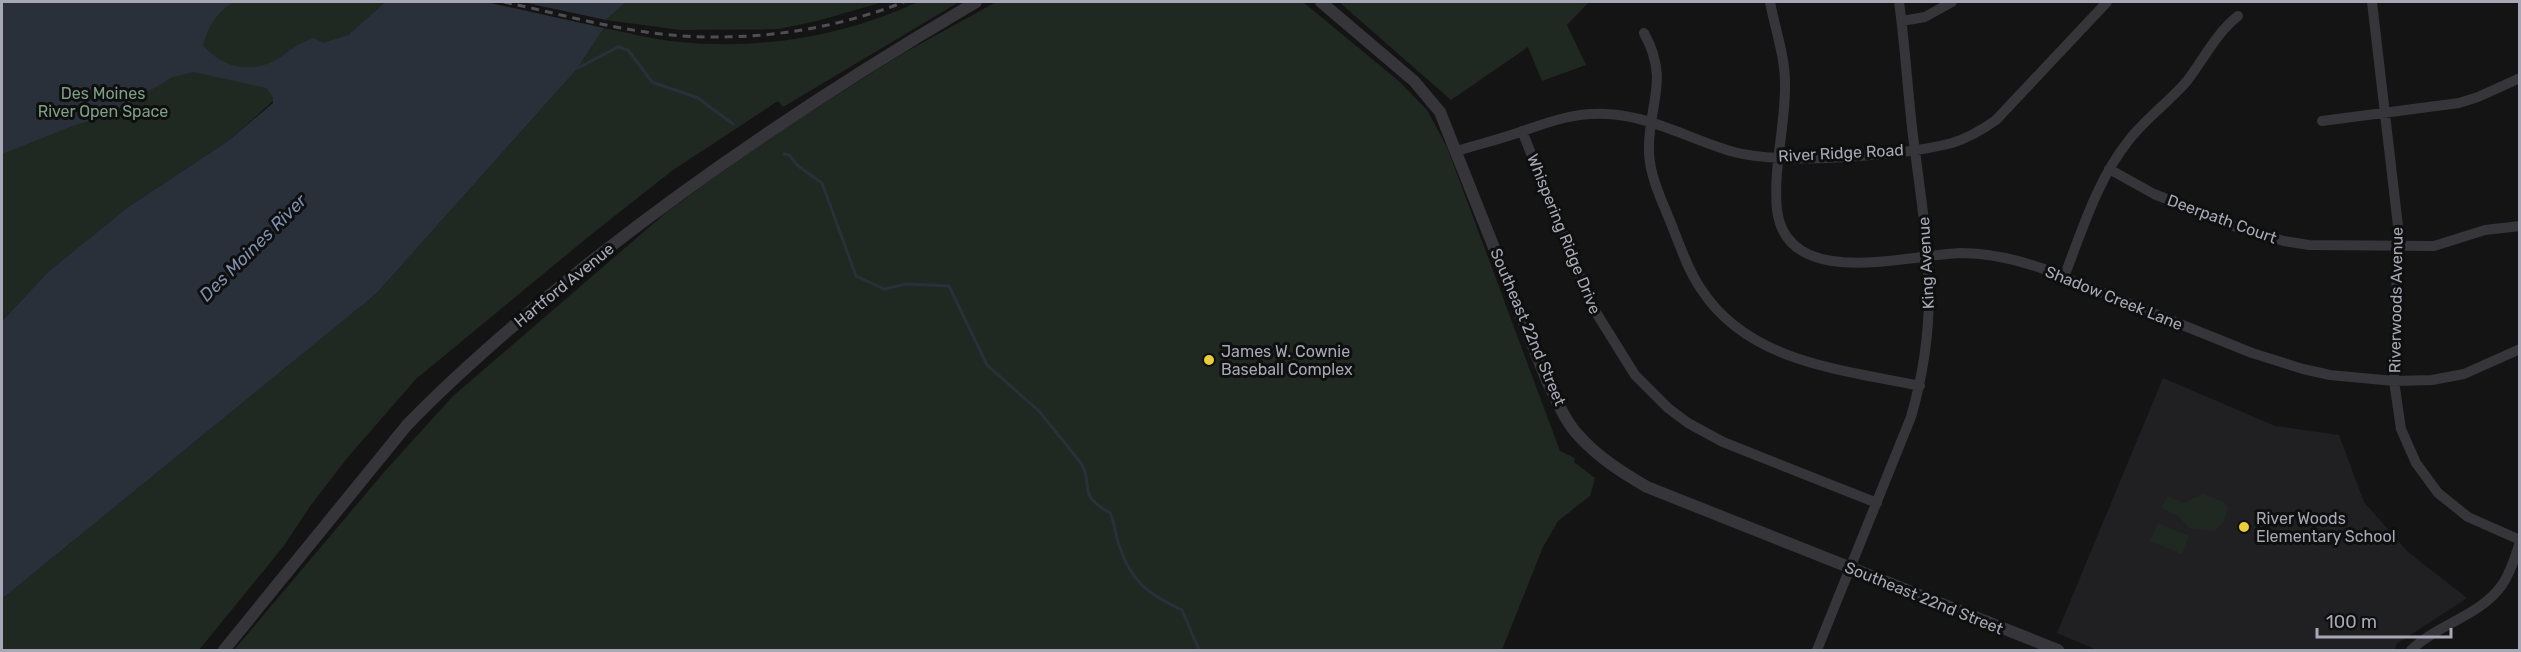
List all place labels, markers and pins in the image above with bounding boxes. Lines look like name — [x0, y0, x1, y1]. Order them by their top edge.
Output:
place label: James W. Cownie Baseball Complex — [1221, 342, 1353, 379]
marker: James W. Cownie Baseball Complex — [1202, 353, 1216, 367]
place label: River Woods Elementary School — [2256, 509, 2396, 546]
marker: River Woods Elementary School — [2237, 520, 2251, 534]

